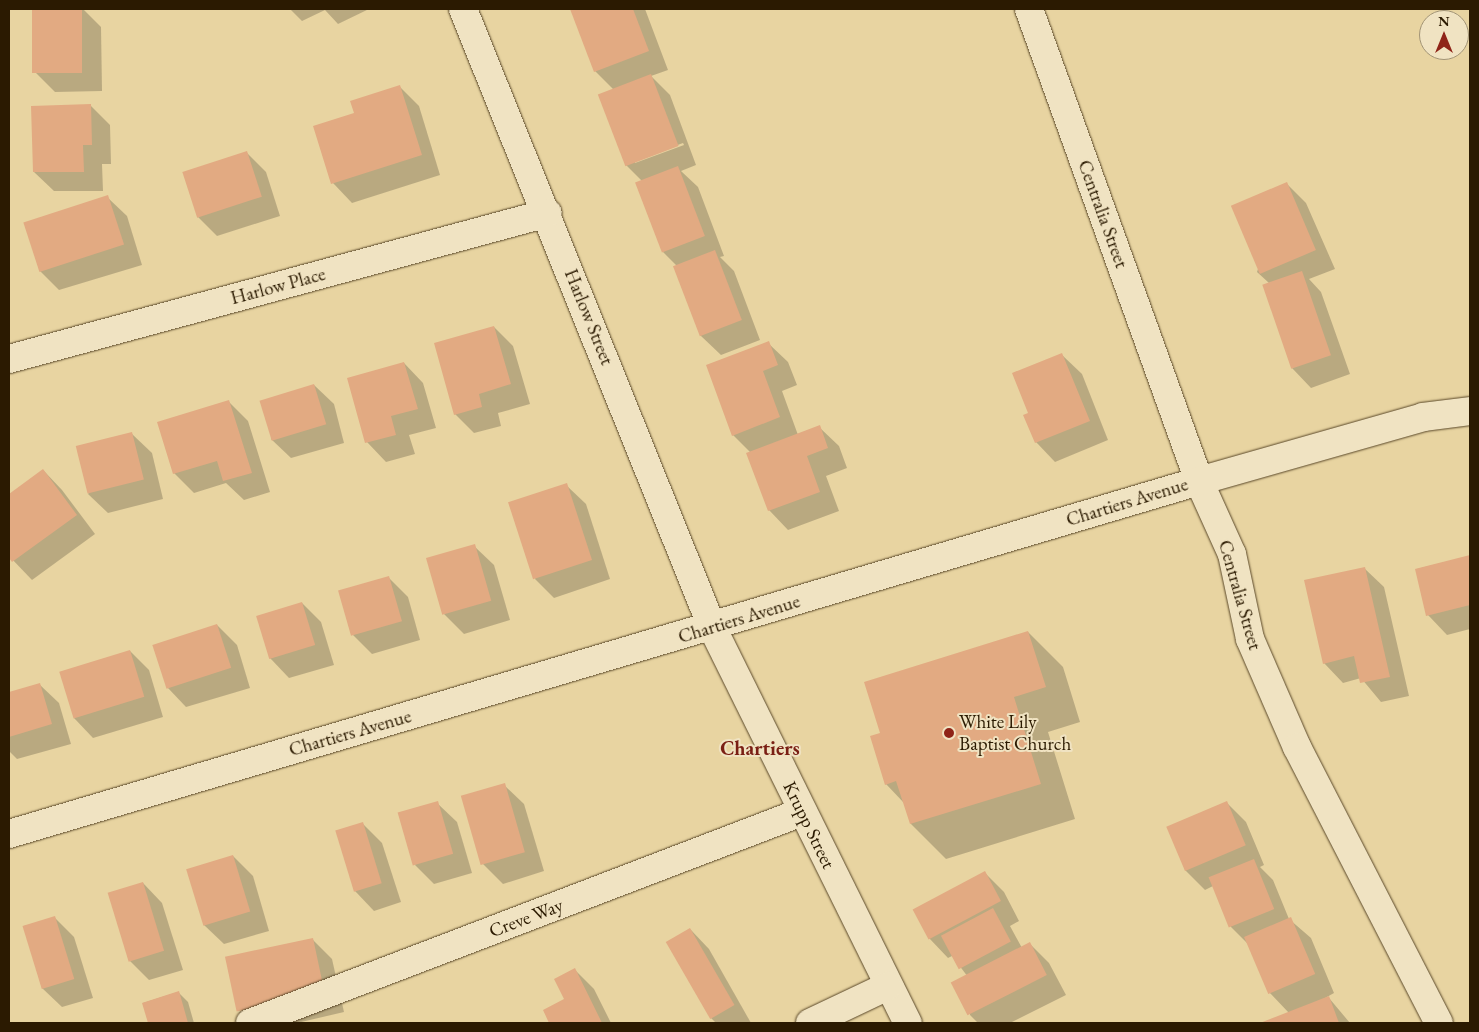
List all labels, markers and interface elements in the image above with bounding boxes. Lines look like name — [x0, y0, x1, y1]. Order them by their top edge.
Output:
north arrow — [1419, 10, 1469, 60]
text: N — [1438, 12, 1450, 30]
street label: Centralia Street — [1073, 157, 1133, 271]
street label: Harlow Place — [228, 262, 328, 310]
street label: Harlow Street — [559, 266, 619, 368]
street label: Chartiers Avenue — [1063, 473, 1191, 531]
street label: Centralia Street — [1213, 537, 1267, 653]
street label: Chartiers Avenue — [675, 590, 803, 648]
street label: Chartiers Avenue — [286, 705, 414, 761]
place label: White Lily Baptist Church — [959, 711, 1071, 755]
marker: White Lily Baptist Church — [943, 727, 955, 739]
district label: Chartiers — [720, 736, 800, 760]
street label: Krupp Street — [778, 778, 840, 872]
street label: Creve Way — [486, 893, 566, 943]

